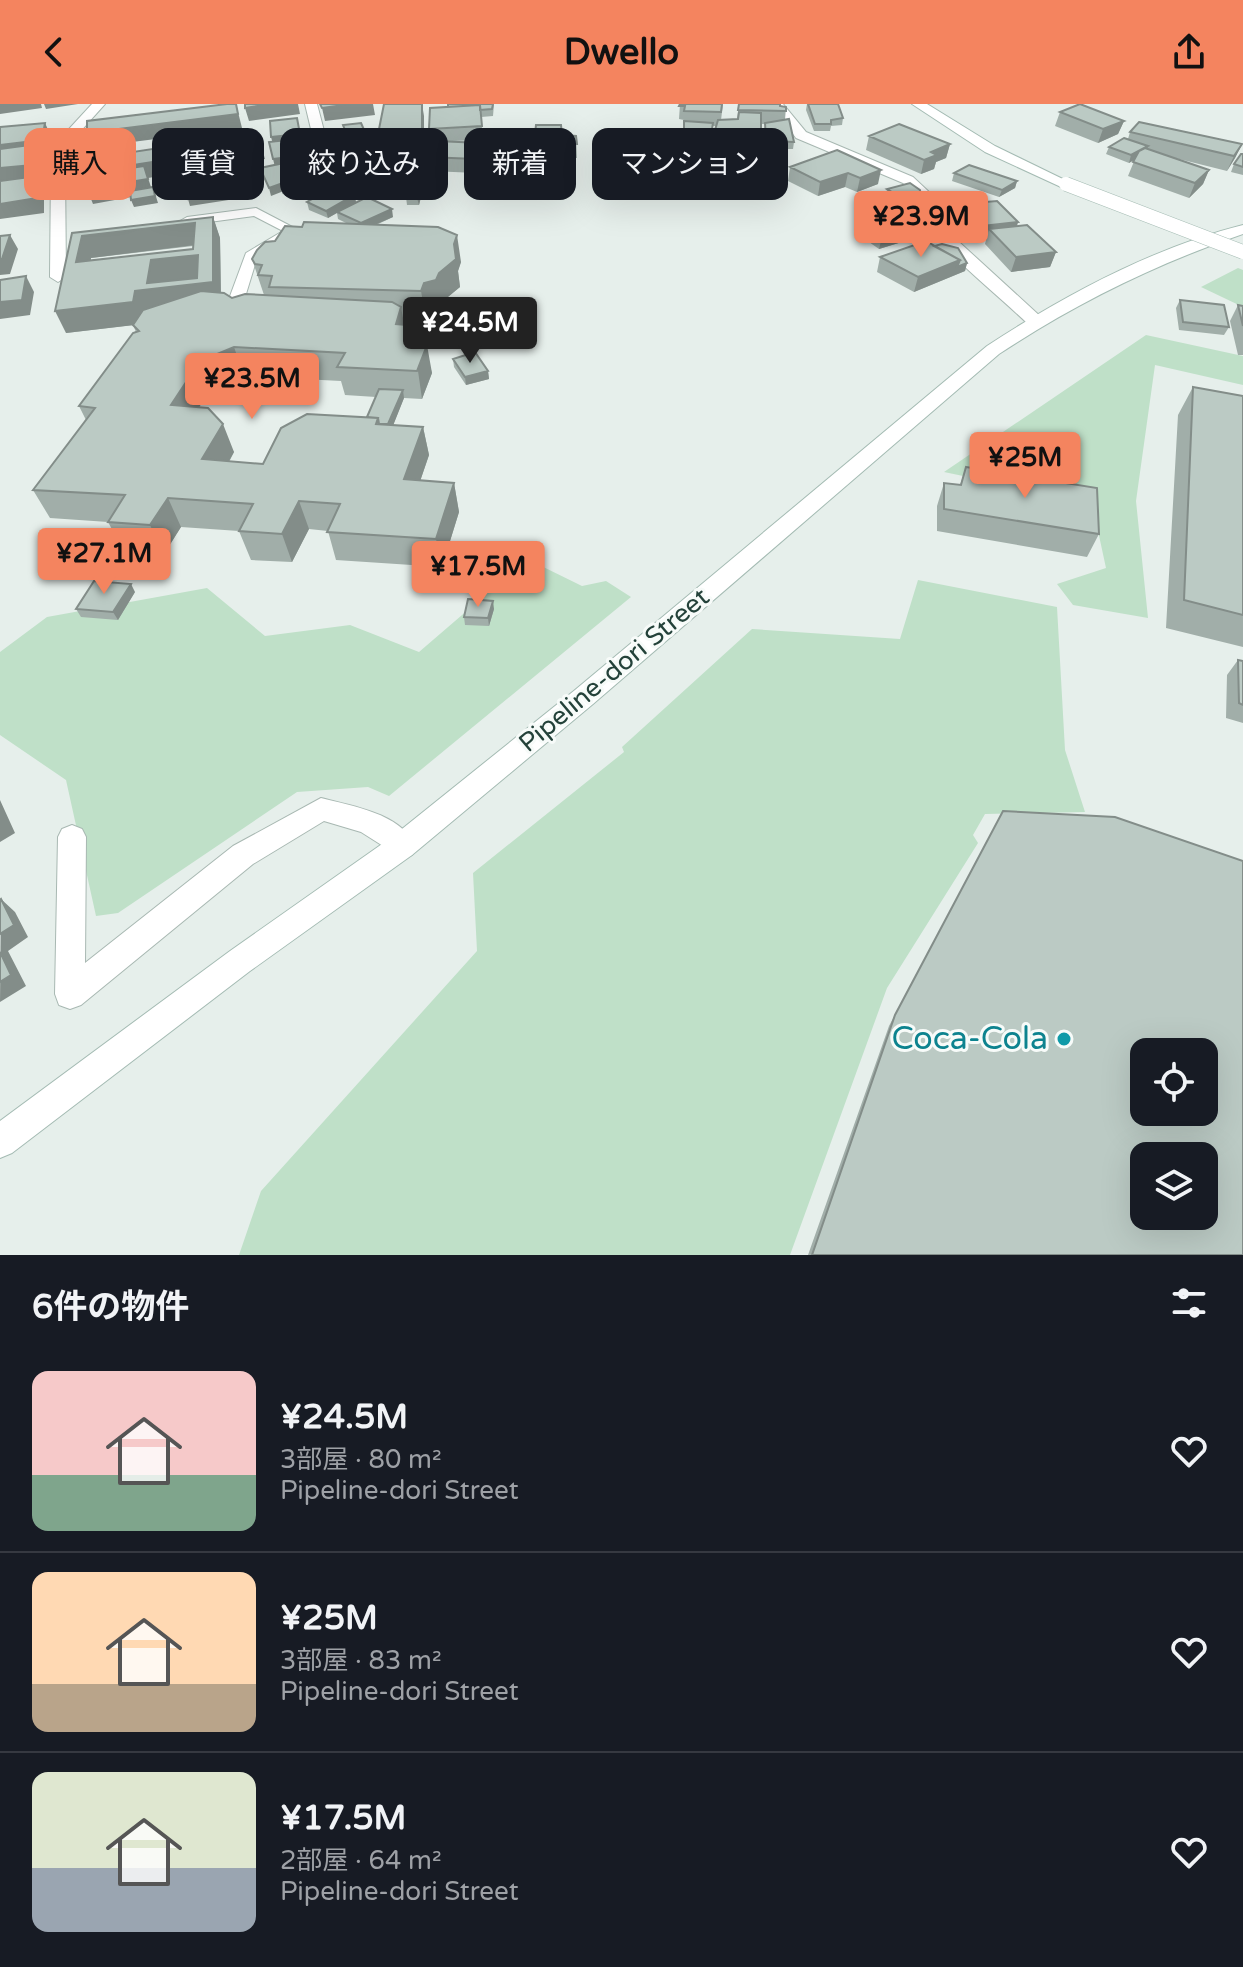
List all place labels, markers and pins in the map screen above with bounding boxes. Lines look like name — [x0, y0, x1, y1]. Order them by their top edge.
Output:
pin: ¥23.9M — [856, 191, 986, 259]
pin: ¥24.5M — [405, 297, 535, 365]
pin: ¥23.5M — [187, 353, 317, 421]
pin: ¥25M — [978, 432, 1072, 500]
pin: ¥27.1M — [39, 528, 169, 596]
pin: ¥17.5M — [413, 541, 543, 609]
place label: Coca-Cola — [892, 1020, 1048, 1058]
marker: Coca-Cola — [1055, 1030, 1073, 1048]

